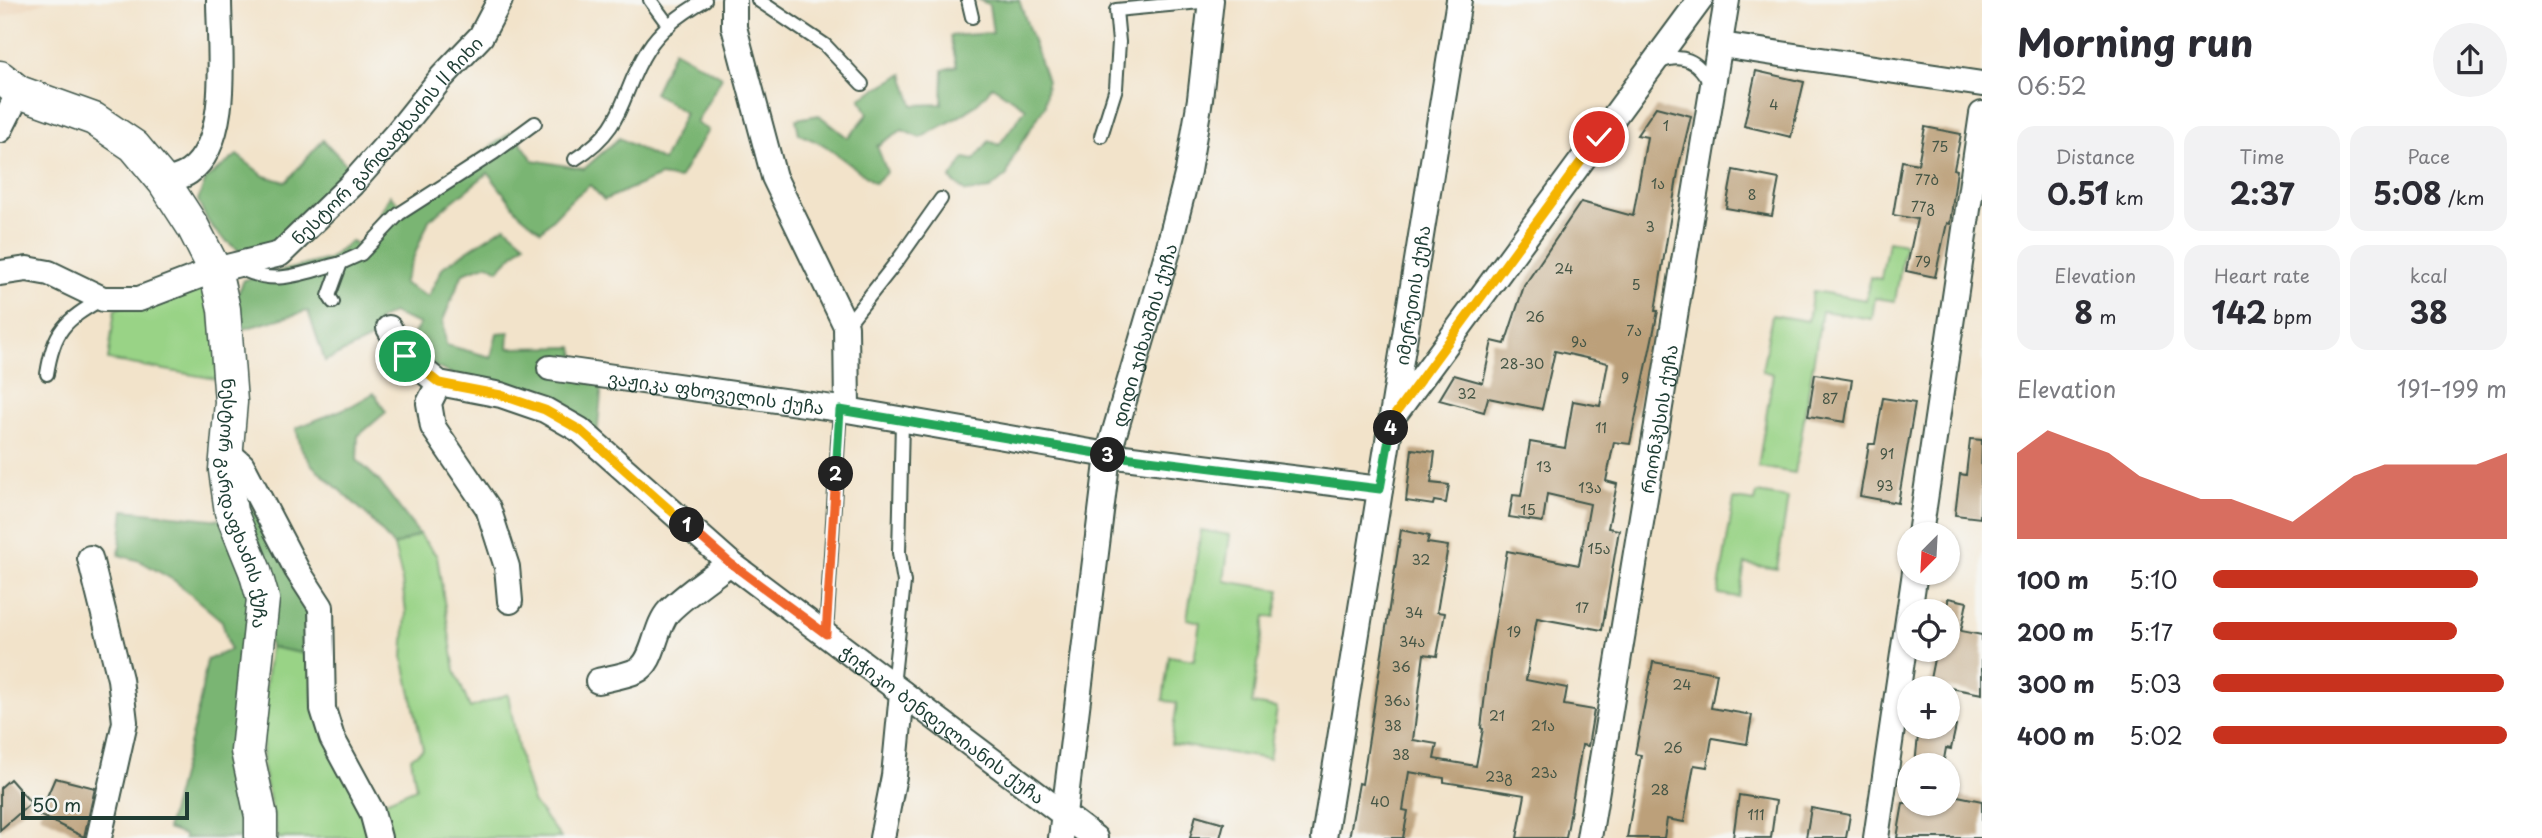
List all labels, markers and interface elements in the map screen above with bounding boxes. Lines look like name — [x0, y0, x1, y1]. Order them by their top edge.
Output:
text: Morning run — [2017, 13, 2253, 70]
button: share — [2433, 23, 2507, 97]
street label: ნესტორ გარდაფხაძის II ჩიხი — [284, 29, 488, 250]
text: 06:52 — [2017, 68, 2087, 103]
house number: 4 — [1769, 94, 1779, 115]
pin — [1569, 107, 1629, 167]
house number: 1 — [1663, 115, 1669, 136]
icon: check — [1580, 118, 1618, 156]
house number: 75 — [1932, 136, 1948, 157]
text: Distance — [2055, 142, 2135, 170]
text: Time — [2240, 142, 2284, 170]
text: Pace — [2407, 142, 2450, 170]
house number: 77ბ — [1915, 169, 1939, 190]
text: 0.51 — [2047, 170, 2109, 215]
text: 2:37 — [2230, 170, 2294, 215]
text: 5:08 — [2373, 170, 2442, 215]
house number: 1ა — [1651, 173, 1665, 194]
text: km — [2109, 183, 2144, 211]
text: /km — [2442, 183, 2484, 211]
house number: 8 — [1748, 184, 1756, 205]
house number: 77გ — [1911, 196, 1935, 217]
house number: 3 — [1645, 216, 1655, 237]
street label: იმერეთის ქუჩა — [1387, 223, 1436, 367]
street label: დიდი ჯიხაიშის ქუჩა — [1104, 240, 1183, 430]
house number: 79 — [1915, 251, 1931, 272]
house number: 24 — [1555, 258, 1573, 279]
text: Elevation — [2054, 261, 2136, 289]
text: Heart rate — [2214, 261, 2310, 289]
text: kcal — [2410, 261, 2448, 289]
house number: 5 — [1631, 274, 1641, 295]
text: 8 — [2074, 289, 2093, 334]
text: 142 — [2212, 289, 2267, 334]
text: 38 — [2409, 289, 2448, 334]
text: m — [2093, 302, 2116, 330]
text: bpm — [2267, 302, 2312, 330]
house number: 26 — [1525, 306, 1545, 327]
house number: 7ა — [1626, 320, 1642, 341]
pin — [375, 326, 435, 386]
house number: 9ა — [1571, 331, 1587, 352]
icon: arrive — [386, 337, 424, 375]
street label: რიონჰესის ქუჩა — [1633, 342, 1684, 495]
house number: 28-30 — [1500, 353, 1544, 374]
street label: ვაჟიკა ფხოველის ქუჩა — [607, 363, 826, 420]
house number: 9 — [1621, 367, 1629, 388]
text: Elevation — [2017, 371, 2116, 406]
text: 191–199 m — [2397, 371, 2507, 406]
street label: ნესტორ გარდაფხაძის ქუჩა — [211, 377, 277, 630]
house number: 32 — [1458, 383, 1476, 404]
house number: 87 — [1822, 388, 1838, 409]
pin: 4 — [1374, 410, 1408, 446]
text: 4 — [1384, 413, 1397, 441]
house number: 11 — [1595, 417, 1607, 438]
pin: 3 — [1090, 438, 1126, 472]
text: 3 — [1101, 440, 1114, 468]
house number: 91 — [1880, 443, 1894, 464]
pin: 2 — [818, 456, 854, 491]
house number: 13 — [1536, 456, 1552, 477]
text: 2 — [829, 459, 842, 487]
house number: 93 — [1876, 475, 1894, 496]
house number: 13ა — [1578, 477, 1602, 498]
house number: 15 — [1520, 499, 1536, 520]
pin: 1 — [670, 508, 704, 542]
text: 1 — [682, 510, 691, 538]
north arrow — [1897, 522, 1960, 584]
map controls — [1897, 522, 1960, 816]
house number: 15ა — [1588, 538, 1610, 559]
house number: 32 — [1412, 549, 1430, 570]
text: 100 m — [2017, 562, 2089, 597]
text: 5:10 — [2129, 562, 2177, 597]
house number: 17 — [1575, 597, 1589, 618]
button: locate — [1897, 599, 1960, 662]
house number: 34 — [1405, 602, 1423, 623]
text: 200 m — [2017, 614, 2094, 649]
text: 5:17 — [2129, 614, 2173, 649]
house number: 19 — [1507, 621, 1521, 642]
house number: 34ა — [1399, 631, 1425, 652]
street label: ჭიჭიკო ბენდელიანის ქუჩა — [835, 638, 1051, 810]
house number: 36 — [1391, 656, 1411, 677]
text: 300 m — [2017, 666, 2095, 701]
text: 5:03 — [2129, 666, 2182, 701]
house number: 24 — [1673, 674, 1691, 695]
button: + — [1897, 676, 1960, 739]
house number: 36ა — [1384, 690, 1410, 711]
house number: 21 — [1489, 705, 1505, 726]
house number: 38 — [1384, 715, 1402, 736]
house number: 21ა — [1531, 715, 1555, 736]
text: 400 m — [2017, 718, 2095, 753]
text: 5:02 — [2129, 718, 2183, 753]
house number: 26 — [1663, 737, 1683, 758]
house number: 38 — [1392, 744, 1410, 765]
button: − — [1897, 753, 1960, 816]
house number: 23ა — [1531, 762, 1557, 783]
house number: 23გ — [1485, 766, 1513, 787]
house number: 28 — [1651, 779, 1669, 800]
scale bar — [21, 789, 189, 821]
text: 50 m — [32, 790, 81, 818]
house number: 40 — [1370, 791, 1390, 812]
house number: 111 — [1747, 804, 1765, 825]

